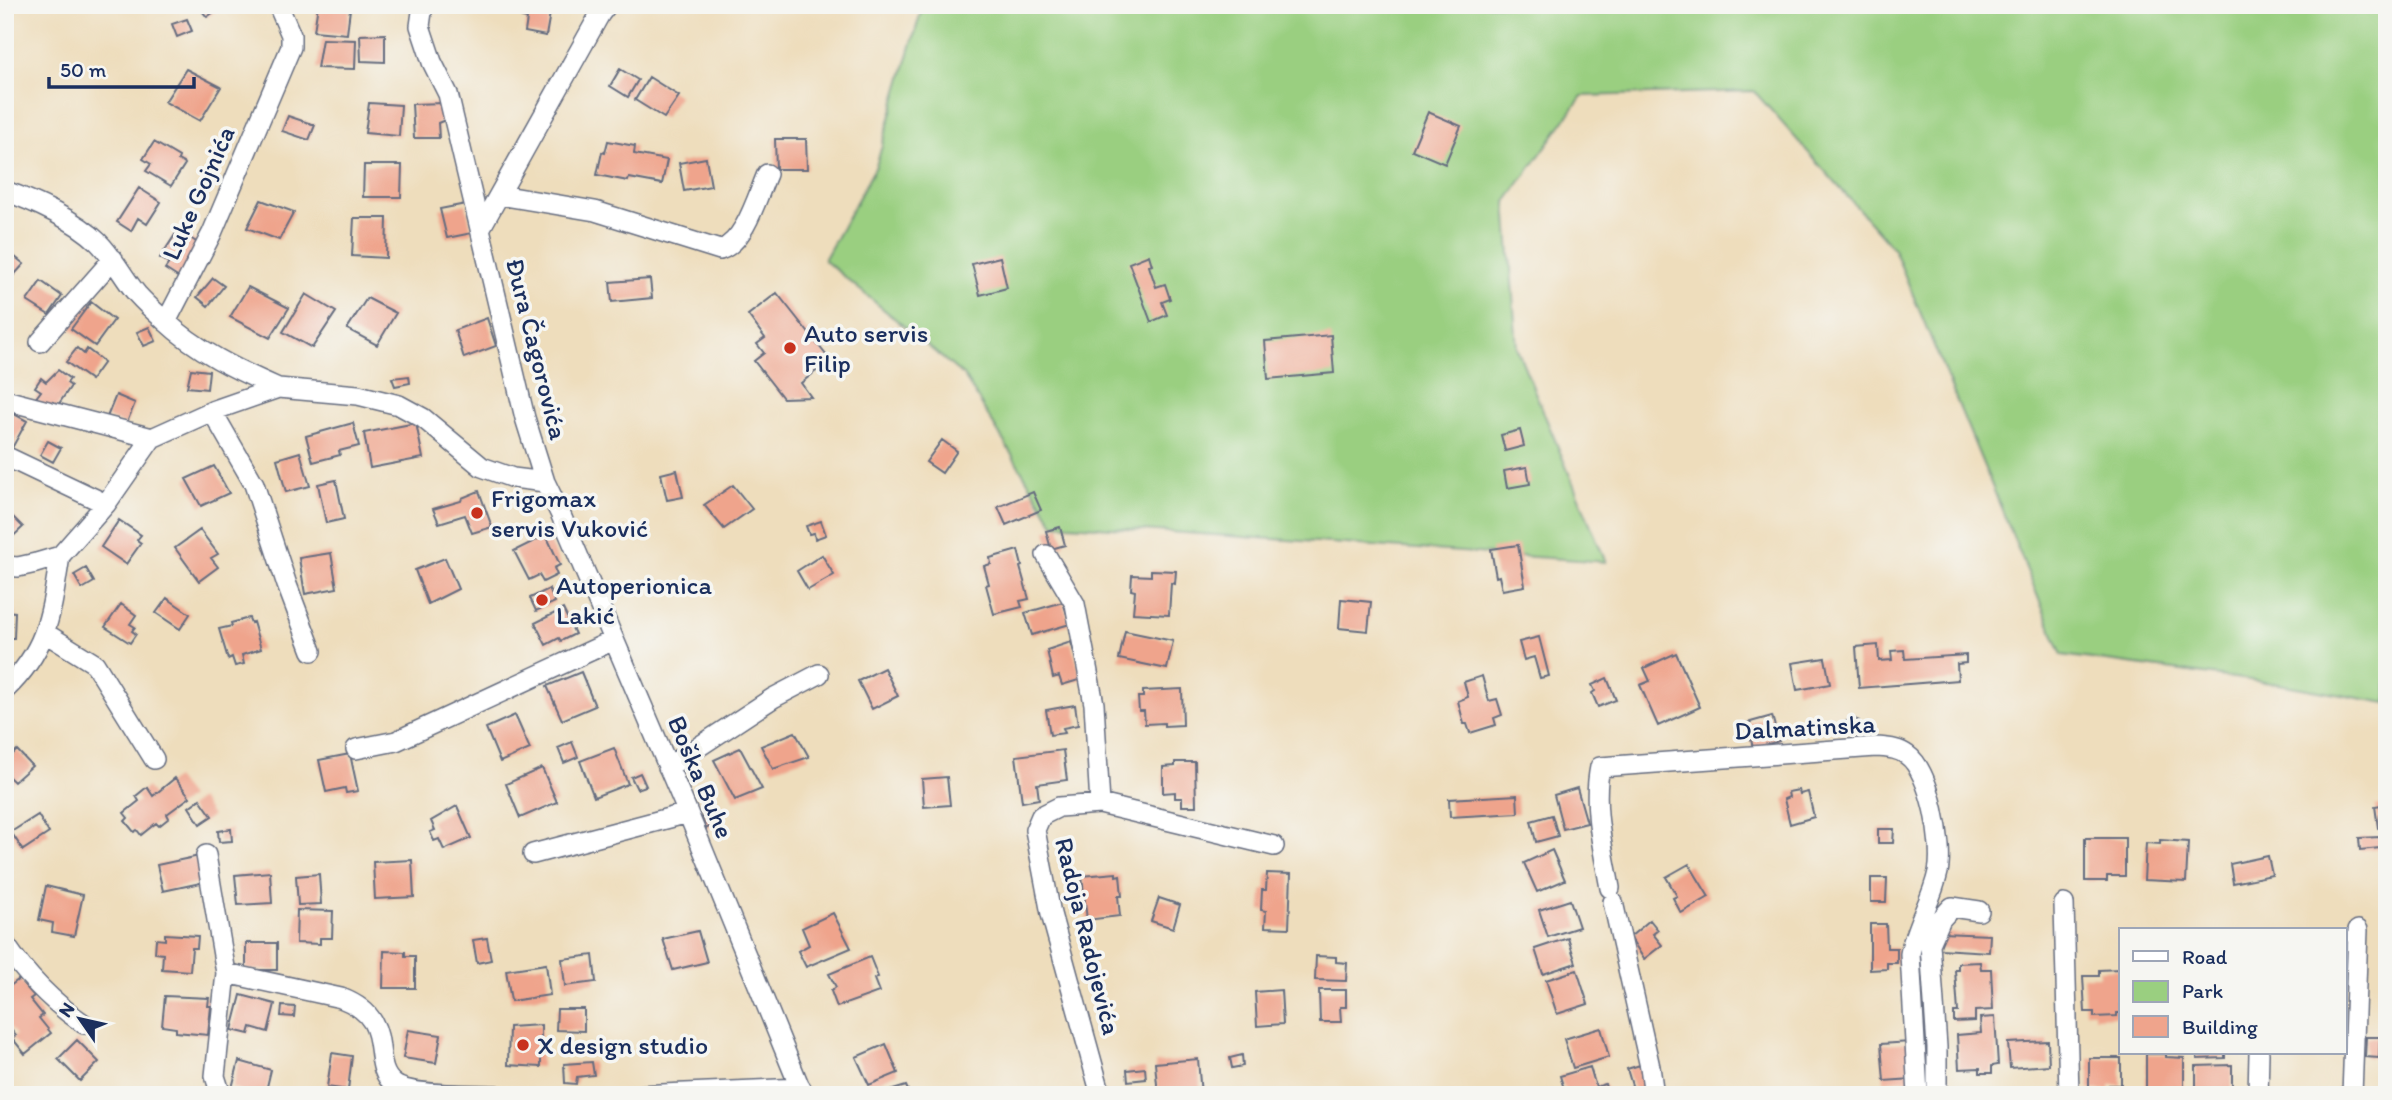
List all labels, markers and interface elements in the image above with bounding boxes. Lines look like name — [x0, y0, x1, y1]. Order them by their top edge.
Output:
scale bar — [49, 46, 194, 90]
text: 50 m — [60, 57, 107, 82]
street label: Luke Gojnića — [154, 121, 242, 265]
street label: Đura Čagorovića — [499, 255, 575, 443]
place label: Auto servis Filip — [804, 317, 928, 379]
marker: Auto servis Filip — [782, 340, 798, 356]
place label: Frigomax servis Vuković — [491, 482, 648, 544]
marker: Frigomax servis Vuković — [469, 505, 485, 521]
place label: Autoperionica Lakić — [556, 569, 712, 631]
marker: Autoperionica Lakić — [534, 592, 550, 608]
street label: Dalmatinska — [1734, 707, 1877, 747]
street label: Boška Buhe — [661, 711, 741, 843]
street label: Radoja Radojevića — [1048, 834, 1128, 1038]
legend — [2119, 928, 2346, 1054]
text: Road — [2182, 944, 2228, 969]
text: Park — [2182, 978, 2224, 1003]
north arrow — [46, 984, 116, 1054]
text: N — [53, 998, 79, 1022]
text: Building — [2182, 1014, 2258, 1039]
place label: X design studio — [537, 1029, 708, 1061]
marker: X design studio — [515, 1037, 531, 1053]

